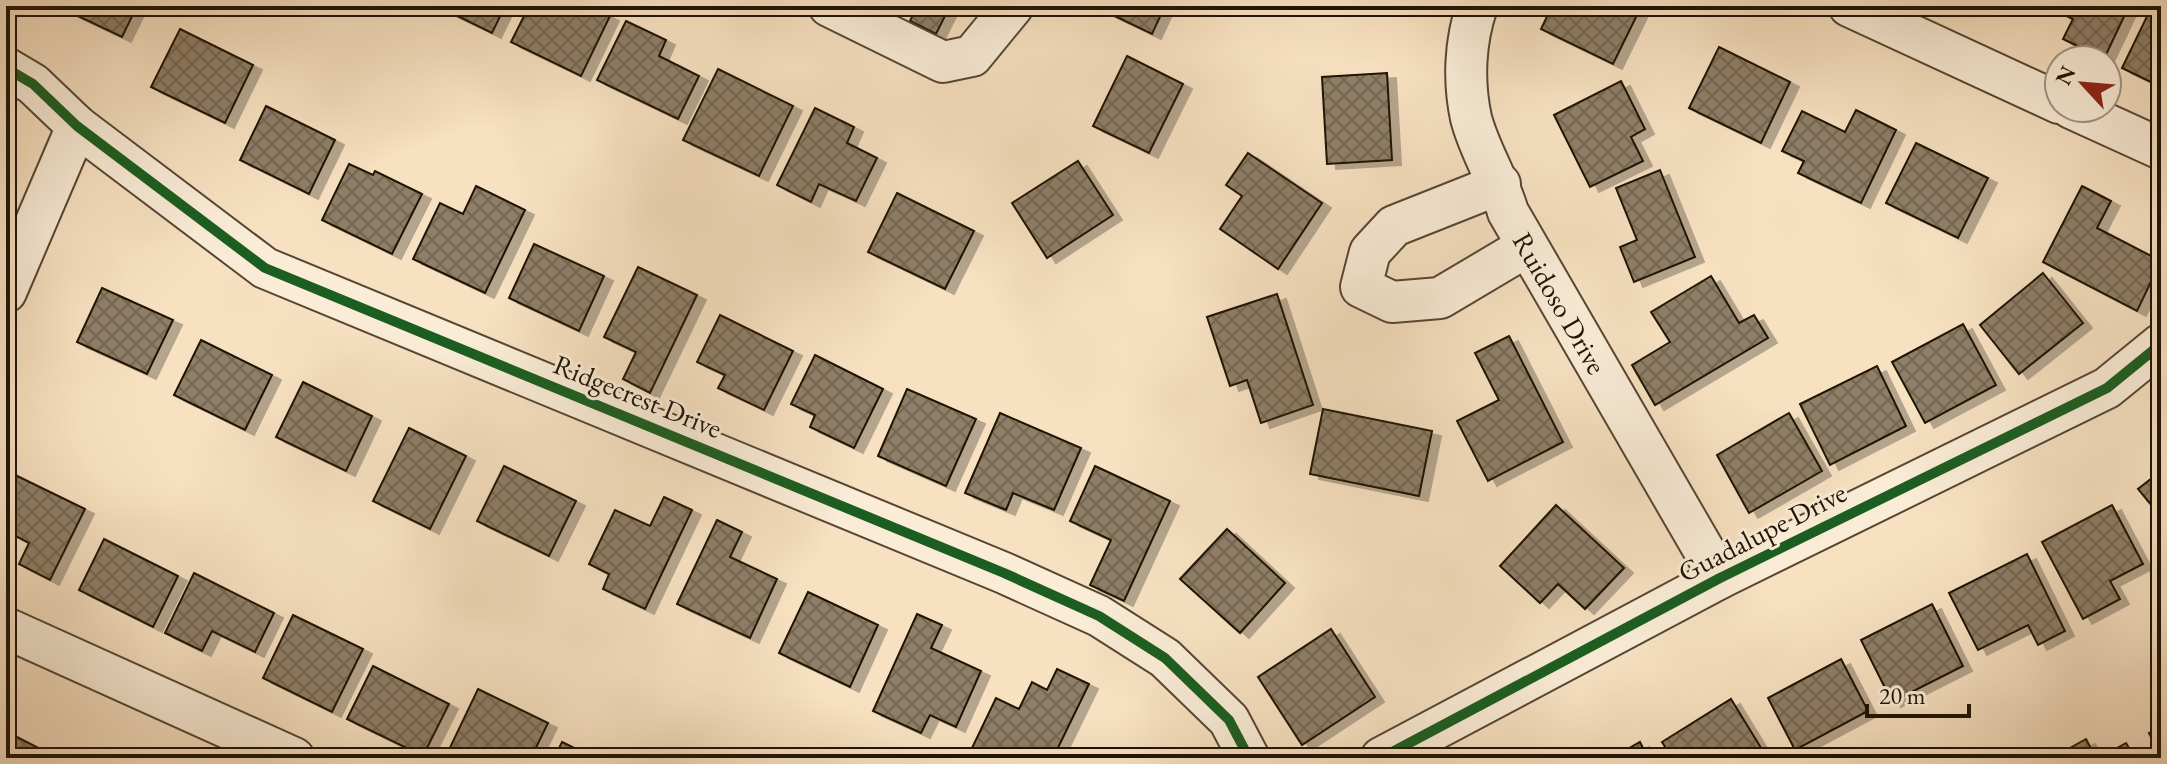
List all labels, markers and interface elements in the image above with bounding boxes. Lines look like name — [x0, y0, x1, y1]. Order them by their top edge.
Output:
north arrow — [2043, 44, 2123, 124]
text: N — [2049, 61, 2082, 90]
street label: Ruidoso Drive — [1505, 226, 1615, 380]
street label: Ridgecrest Drive — [549, 346, 727, 446]
street label: Guadalupe Drive — [1672, 474, 1852, 590]
scale bar — [1867, 668, 1969, 718]
text: 20 m — [1879, 680, 1926, 711]

